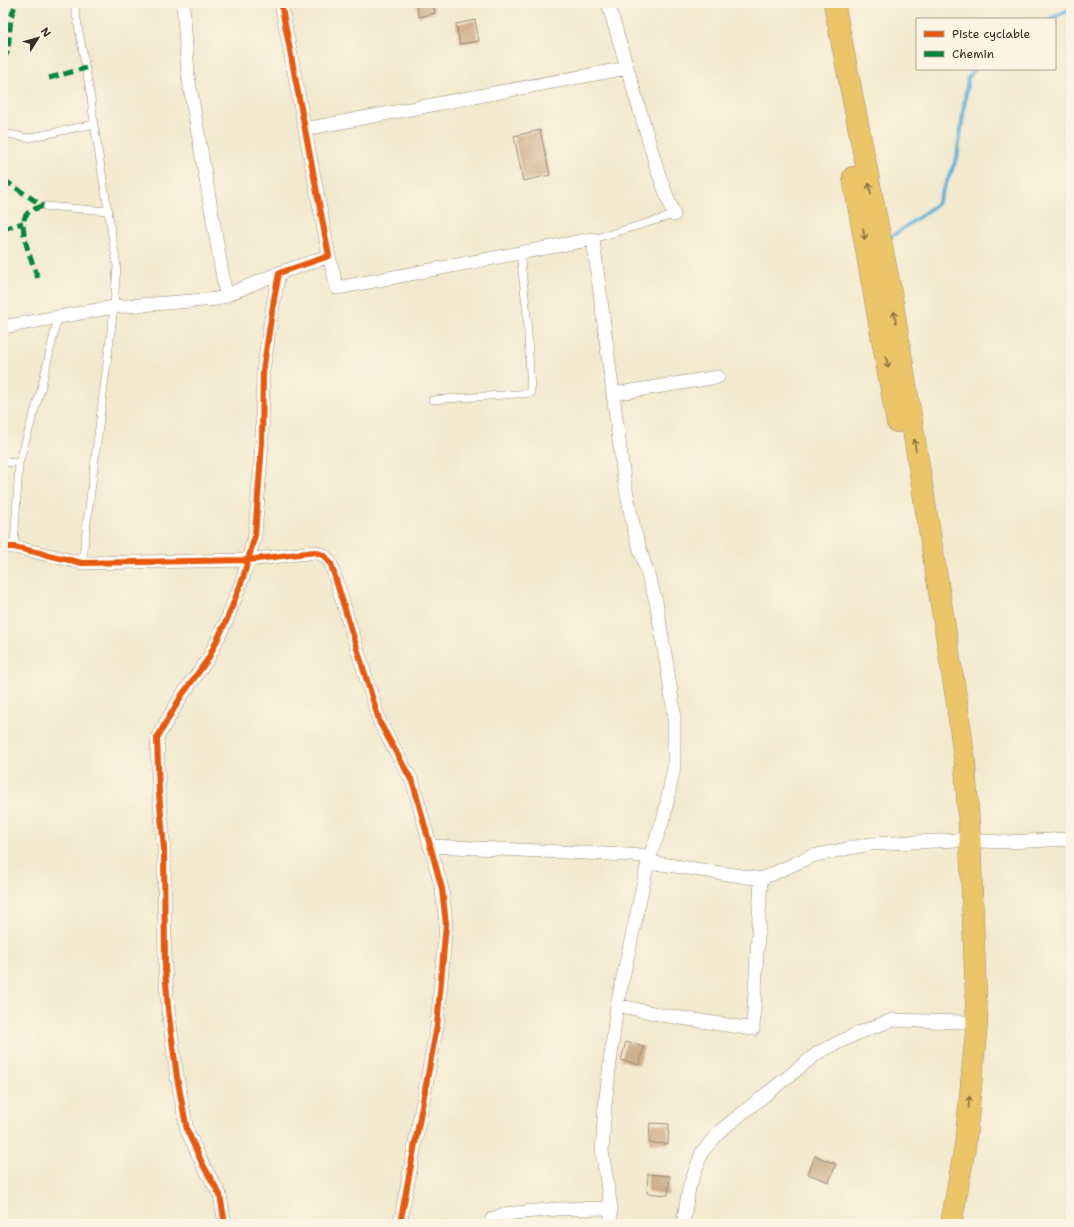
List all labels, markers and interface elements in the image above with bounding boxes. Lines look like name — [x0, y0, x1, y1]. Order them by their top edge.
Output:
north arrow — [18, 18, 58, 58]
legend — [916, 18, 1056, 70]
text: N — [37, 24, 54, 41]
text: Piste cyclable — [952, 26, 1030, 42]
text: Chemin — [952, 46, 994, 62]
one-way arrow — [866, 183, 874, 196]
one-way arrow — [860, 227, 868, 240]
one-way arrow — [890, 311, 898, 324]
one-way arrow — [883, 355, 891, 368]
one-way arrow — [911, 439, 919, 452]
one-way arrow — [966, 1096, 973, 1109]

